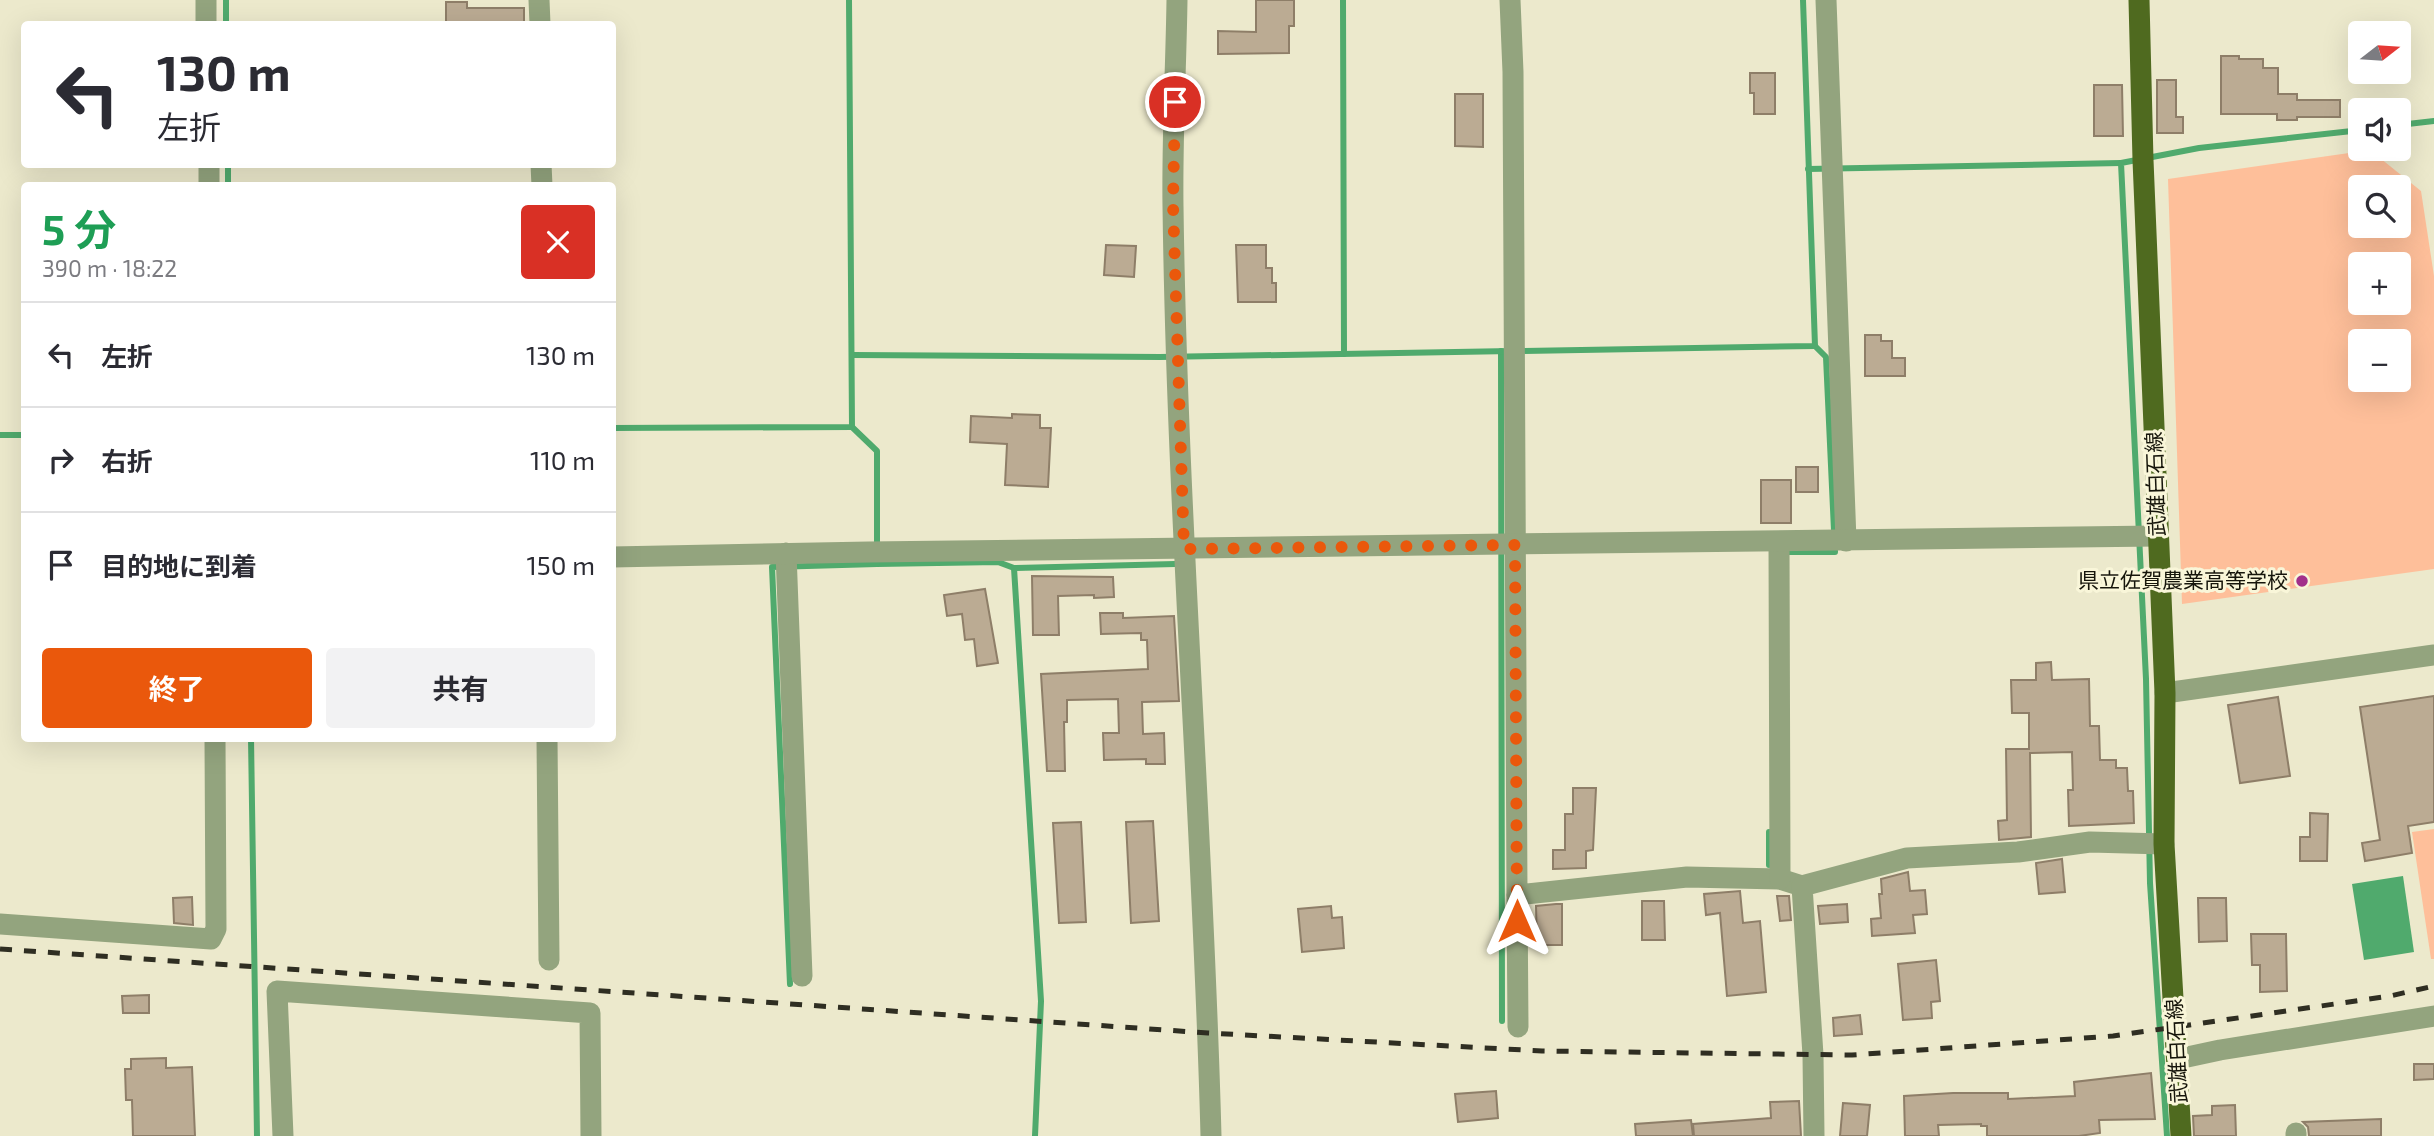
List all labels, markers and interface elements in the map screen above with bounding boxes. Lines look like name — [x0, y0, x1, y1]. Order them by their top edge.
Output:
north arrow — [2348, 21, 2412, 84]
map controls — [2348, 21, 2411, 392]
text: 130 m — [157, 42, 291, 101]
icon: left — [42, 49, 133, 140]
pin — [1145, 72, 1205, 132]
icon: arrive — [1156, 83, 1194, 121]
button: sound — [2348, 98, 2411, 161]
text: 左折 — [157, 107, 221, 145]
button: search — [2348, 175, 2411, 238]
text: 5 分 — [42, 203, 116, 253]
button: close — [521, 205, 595, 279]
button: + — [2348, 252, 2411, 315]
text: 390 m · 18:22 — [42, 254, 177, 282]
button: − — [2348, 329, 2411, 392]
icon: left — [42, 336, 80, 374]
text: 130 m — [526, 339, 595, 370]
text: 左折 — [101, 340, 153, 371]
street label: 武雄白石線 — [2140, 431, 2169, 537]
icon: right — [42, 441, 80, 479]
text: 110 m — [530, 444, 595, 475]
text: 右折 — [101, 445, 153, 476]
icon: arrive — [42, 546, 80, 584]
text: 150 m — [526, 549, 595, 580]
text: 目的地に到着 — [101, 550, 257, 581]
place label: 県立佐賀農業高等学校 — [2078, 567, 2288, 592]
marker: 県立佐賀農業高等学校 — [2294, 573, 2310, 589]
button: 終了 — [42, 648, 312, 728]
button: 共有 — [326, 648, 595, 728]
position arrow — [1480, 884, 1554, 958]
street label: 武雄白石線 — [2160, 998, 2191, 1104]

